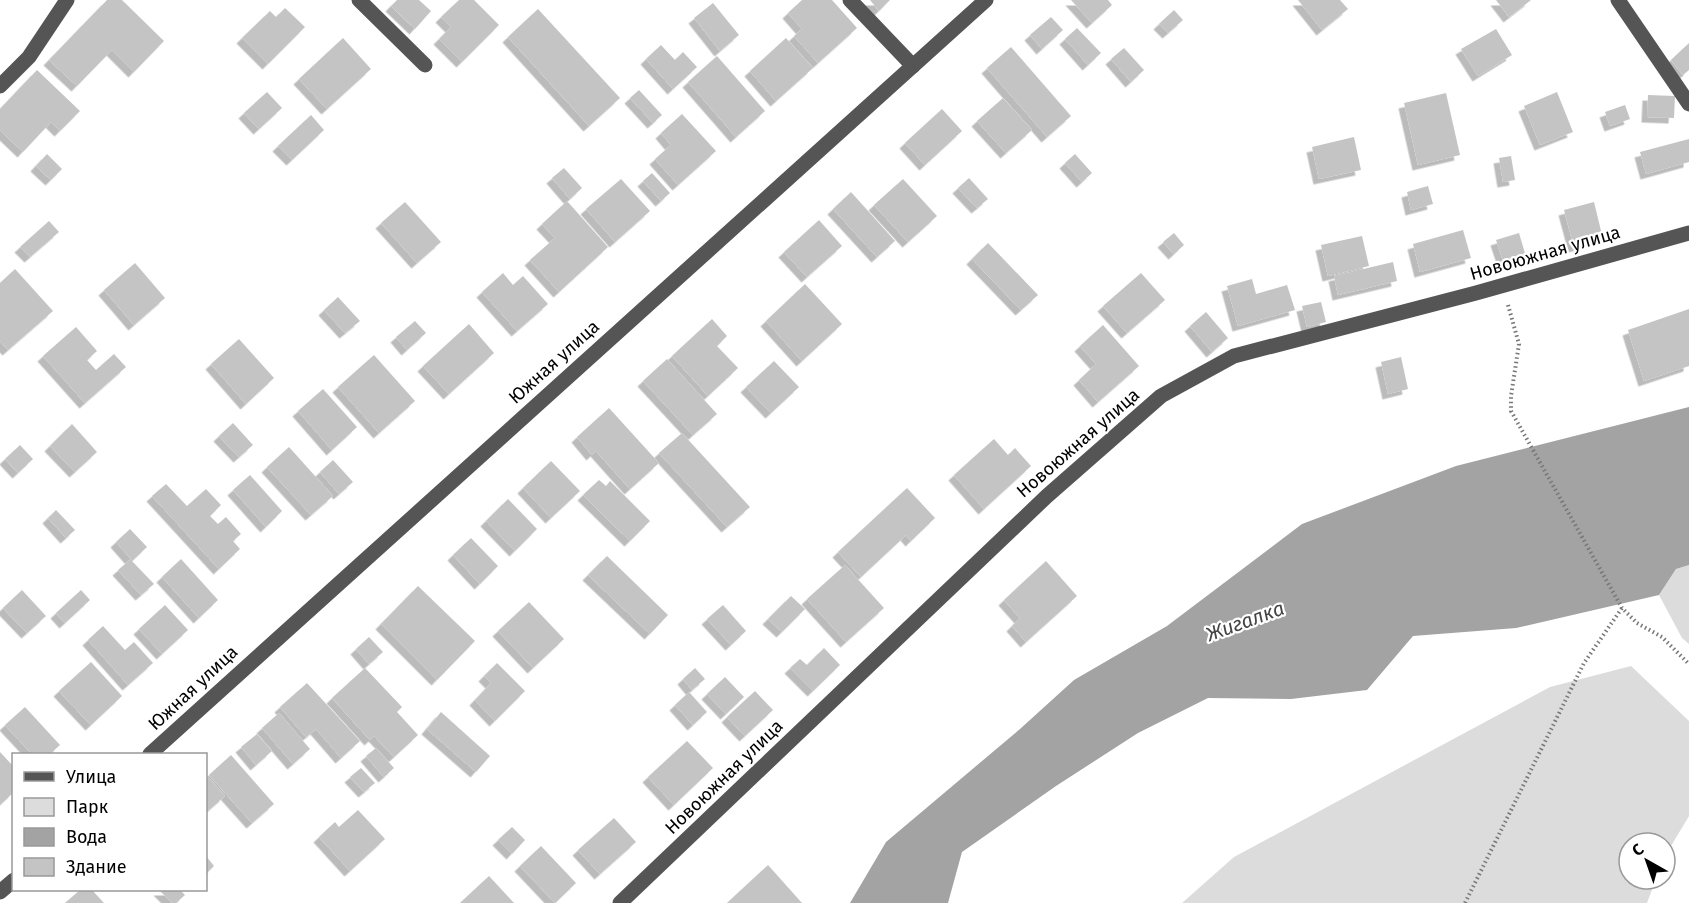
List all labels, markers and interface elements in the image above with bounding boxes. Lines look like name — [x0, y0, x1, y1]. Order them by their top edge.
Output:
street label: Новоюжная улица — [1467, 221, 1623, 285]
street label: Южная улица — [504, 316, 604, 408]
street label: Новоюжная улица — [1012, 384, 1144, 502]
water label: Жигалка — [1202, 596, 1287, 647]
street label: Южная улица — [144, 641, 242, 735]
street label: Новоюжная улица — [660, 715, 788, 839]
legend — [12, 753, 207, 891]
text: Улица — [66, 766, 116, 788]
text: Парк — [66, 796, 109, 818]
text: Вода — [66, 826, 107, 848]
north arrow — [1617, 831, 1677, 891]
text: С — [1628, 839, 1648, 860]
text: Здание — [66, 856, 127, 878]

